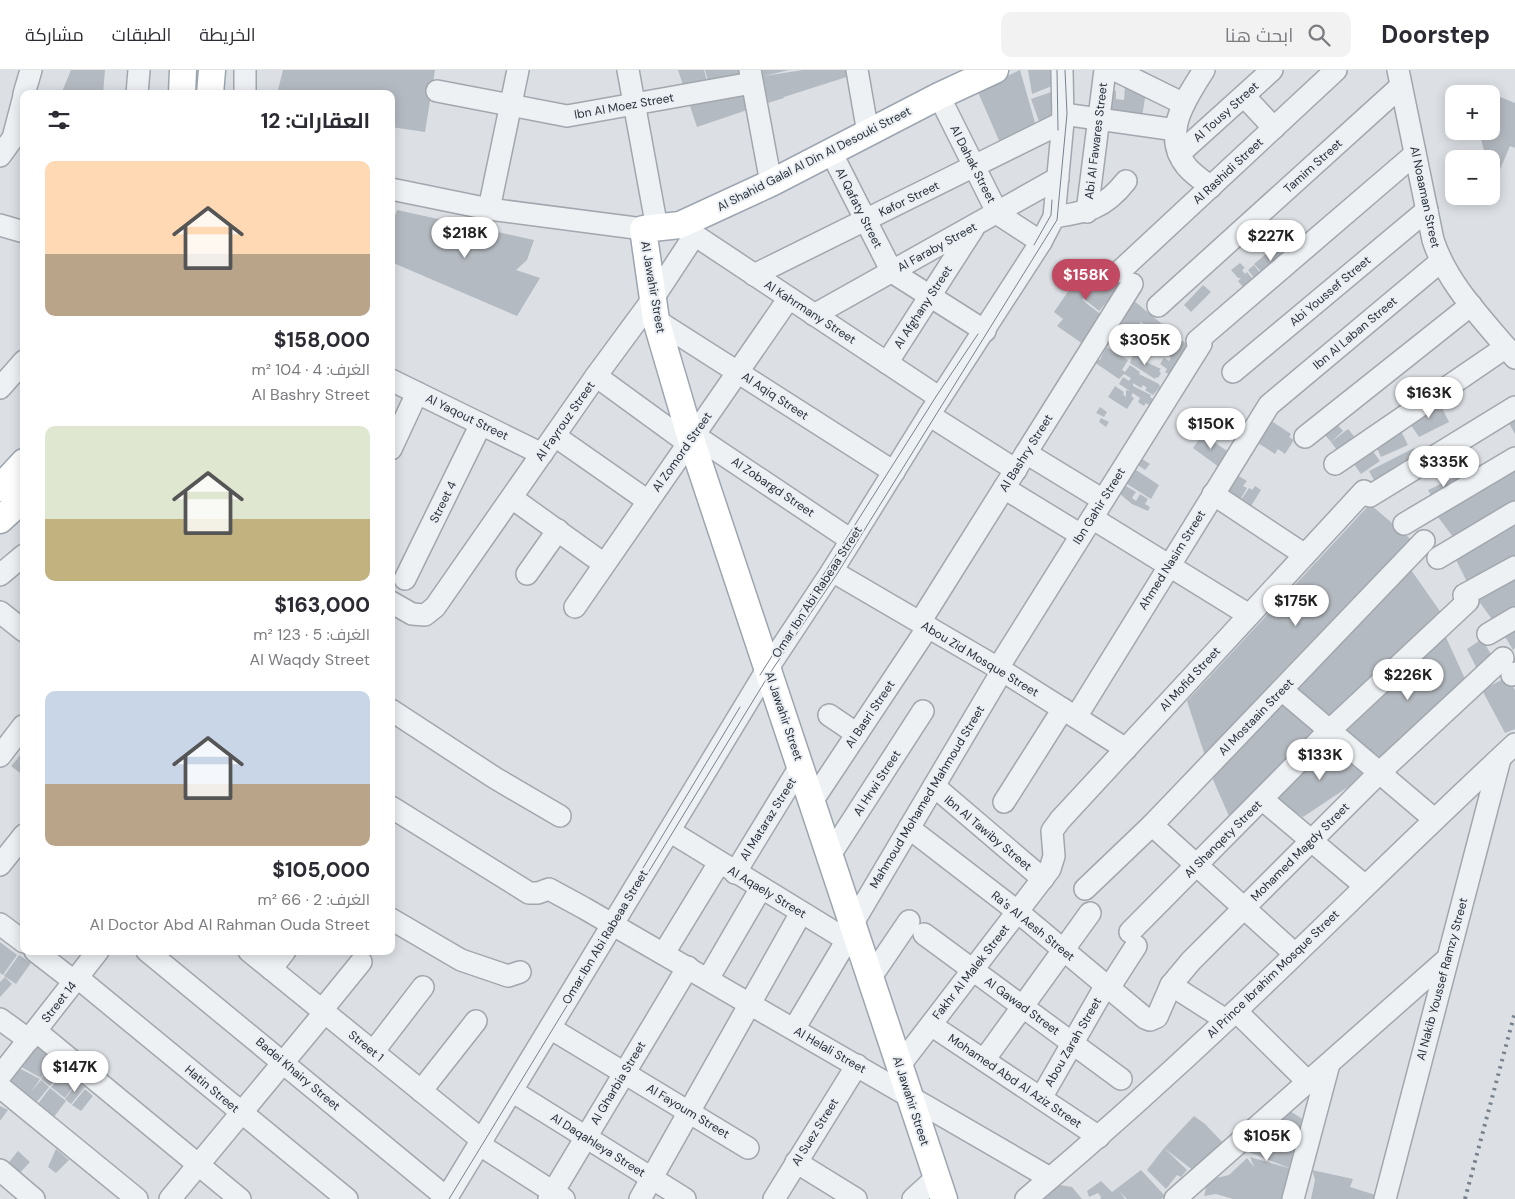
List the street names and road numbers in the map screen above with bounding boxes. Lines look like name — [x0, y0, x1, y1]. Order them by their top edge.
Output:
street label: Al Tousy Street — [1190, 78, 1262, 146]
street label: Abi Al Fawares Street — [1081, 81, 1111, 200]
street label: Ibn Al Moez Street — [573, 89, 675, 123]
street label: Al Shahid Galal Al Din Al Desouki Street — [714, 103, 914, 215]
street label: Al Dahak Street — [947, 122, 1000, 206]
street label: Al Rashidi Street — [1189, 134, 1267, 208]
street label: Tamim Street — [1280, 135, 1346, 197]
street label: Al Noaaman Street — [1406, 145, 1444, 250]
street label: Al Qafaty Street — [832, 165, 886, 251]
street label: Kafor Street — [876, 177, 942, 221]
street label: Al Faraby Street — [895, 218, 980, 275]
street label: Al Jawahir Street — [637, 240, 669, 335]
street label: Abi Youssef Street — [1286, 252, 1374, 330]
street label: Al Afghany Street — [890, 262, 956, 352]
street label: Al Kahrmany Street — [761, 276, 859, 348]
street label: Ibn Al Laban Street — [1310, 293, 1401, 373]
street label: Al Aqiq Street — [739, 368, 812, 424]
street label: Al Fayrouz Street — [532, 378, 599, 464]
street label: Al Yaqout Street — [423, 390, 511, 444]
street label: Al Zomord Street — [648, 409, 716, 495]
street label: Al Bashry Street — [996, 411, 1056, 495]
street label: Al Zobargd Street — [728, 453, 818, 521]
street label: Ibn Gahir Street — [1069, 464, 1129, 547]
street label: Street 4 — [426, 479, 460, 525]
street label: Ahmed Nasim Street — [1135, 507, 1209, 613]
street label: Omar Ibn Abi Rabeaa Street — [768, 523, 866, 661]
street label: Abou Zid Mosque Street — [918, 618, 1042, 701]
street label: Al Mofid Street — [1156, 643, 1224, 715]
street label: Al Jawahir Street — [761, 669, 807, 763]
street label: Al Mostaain Street — [1215, 675, 1297, 759]
street label: Al Basri Street — [842, 677, 899, 751]
street label: Mahmoud Mohamed Mahmoud Street — [866, 702, 988, 891]
street label: Al Hrwi Street — [850, 747, 904, 819]
street label: Al Mataraz Street — [736, 774, 800, 864]
street label: Ibn Al Tawiby Street — [941, 792, 1035, 874]
street label: Al Shanqety Street — [1181, 796, 1266, 881]
street label: Mohamed Magdy Street — [1247, 799, 1353, 905]
street label: Al Aqaely Street — [725, 862, 809, 922]
street label: Omar Ibn Abi Rabeaa Street — [558, 867, 652, 1007]
street label: Ra's Al Aesh Street — [988, 887, 1078, 965]
street label: Al Nakib Youssef Ramzy Street — [1413, 896, 1472, 1062]
street label: Al Prince Ibrahim Mosque Street — [1203, 906, 1343, 1042]
street label: Fakhr Al Malek Street — [929, 921, 1013, 1023]
street label: Al Gawad Street — [981, 973, 1063, 1039]
street label: Street 14 — [38, 978, 80, 1026]
street label: Abou Zarah Street — [1041, 994, 1105, 1090]
street label: Al Helali Street — [791, 1023, 869, 1077]
street label: Street 1 — [345, 1027, 387, 1065]
street label: Mohamed Abd Al Aziz Street — [945, 1030, 1085, 1132]
street label: Badei Khairy Street — [252, 1034, 344, 1114]
street label: Al Gharbia Street — [587, 1038, 649, 1128]
street label: Al Jawahir Street — [889, 1054, 933, 1148]
street label: Hatin Street — [181, 1062, 243, 1117]
street label: Al Fayoum Street — [644, 1080, 733, 1142]
street label: Al Suez Street — [788, 1095, 842, 1169]
street label: Al Daqahleya Street — [548, 1109, 649, 1181]

